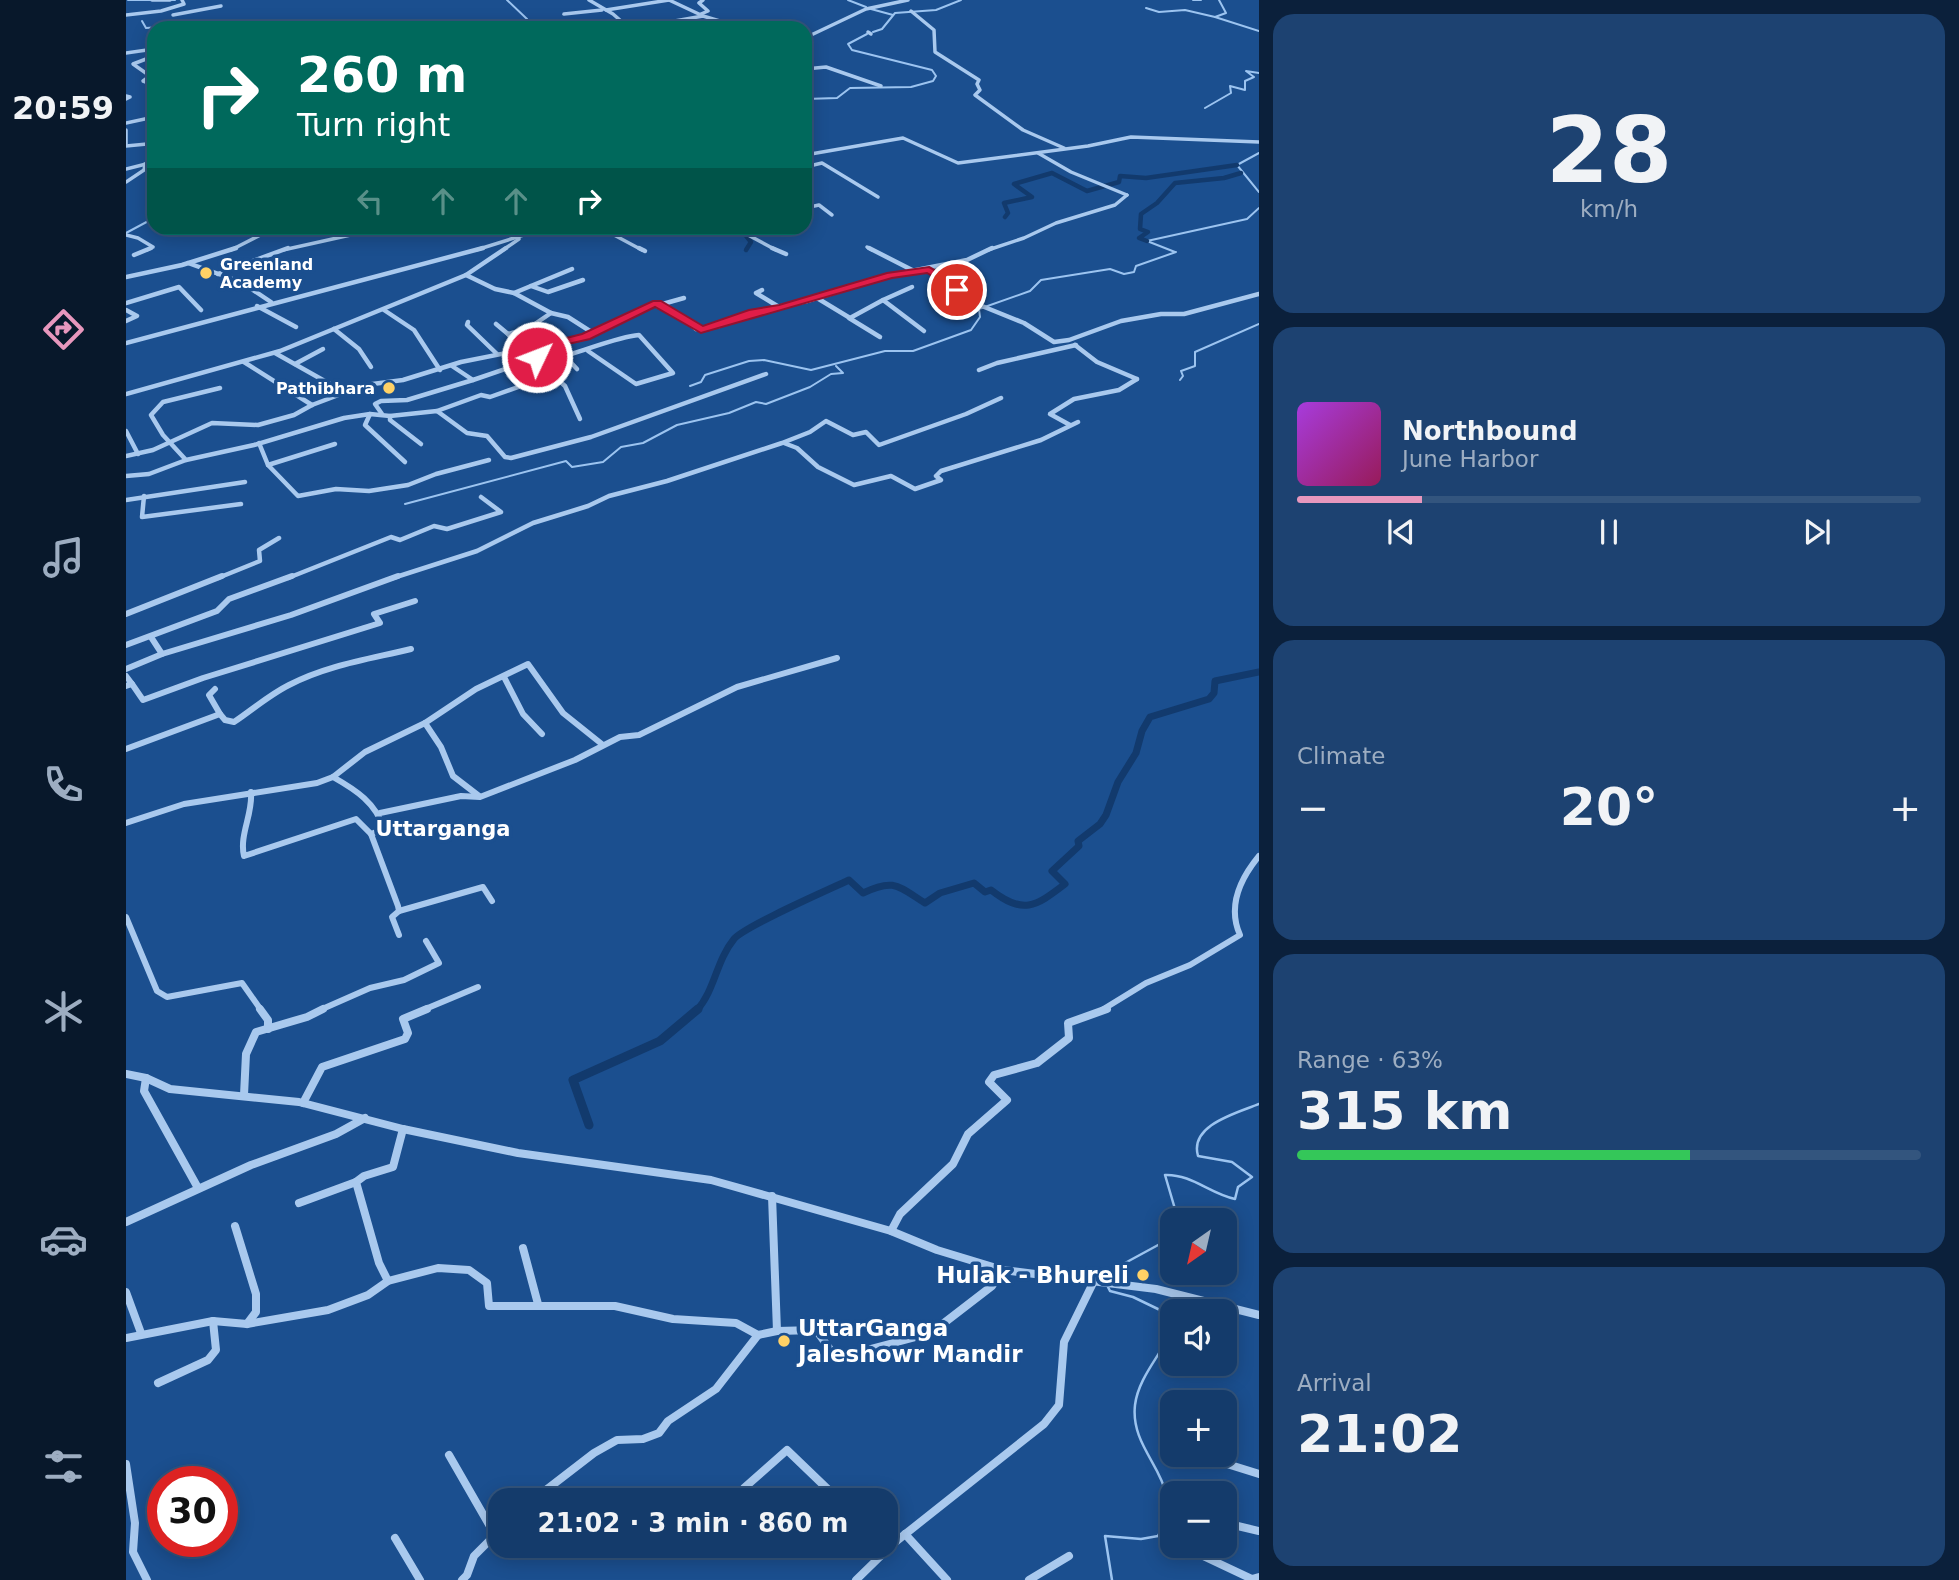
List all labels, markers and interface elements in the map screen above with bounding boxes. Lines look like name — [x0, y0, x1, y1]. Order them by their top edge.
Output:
text: 260 m — [297, 47, 467, 104]
icon: right — [182, 49, 273, 140]
text: 20:59 — [12, 89, 114, 127]
text: 28 — [1546, 98, 1672, 203]
text: Turn right — [297, 106, 450, 144]
icon: left — [351, 182, 389, 220]
icon: ahead — [424, 182, 462, 220]
icon: ahead — [497, 182, 535, 220]
icon: right — [570, 182, 608, 220]
text: km/h — [1580, 196, 1638, 222]
place label: Greenland Academy — [220, 255, 313, 292]
pin — [927, 260, 987, 320]
marker: Greenland Academy — [198, 265, 214, 281]
icon: arrive — [938, 271, 976, 309]
icon: directions — [39, 305, 88, 354]
position arrow — [500, 320, 574, 394]
place label: Pathibhara — [276, 379, 375, 398]
marker: Pathibhara — [381, 380, 397, 396]
text: Northbound — [1402, 416, 1578, 446]
text: June Harbor — [1402, 446, 1538, 472]
icon: previous — [1382, 513, 1420, 551]
icon: pause — [1590, 513, 1628, 551]
icon: next — [1798, 513, 1836, 551]
icon: music — [39, 533, 88, 582]
text: Climate — [1297, 743, 1386, 769]
icon: phone — [39, 760, 88, 809]
text: 20° — [1560, 777, 1658, 837]
text: − — [1297, 786, 1329, 830]
text: + — [1889, 786, 1921, 830]
district label: Uttarganga — [375, 817, 511, 841]
icon: climate — [39, 987, 88, 1036]
text: Range · 63% — [1297, 1047, 1443, 1073]
text: 315 km — [1297, 1081, 1512, 1141]
north arrow — [1160, 1208, 1237, 1284]
map controls — [1160, 1208, 1237, 1558]
icon: car — [39, 1215, 88, 1264]
place label: Hulak - Bhureli — [936, 1262, 1129, 1288]
marker: Hulak - Bhureli — [1135, 1267, 1151, 1283]
button: sound — [1160, 1299, 1237, 1376]
place label: UttarGanga Jaleshowr Mandir — [796, 1315, 1023, 1367]
marker: UttarGanga Jaleshowr Mandir — [776, 1333, 792, 1349]
text: Arrival — [1297, 1370, 1372, 1396]
button: + — [1160, 1390, 1237, 1467]
text: 21:02 — [1297, 1404, 1463, 1464]
icon: filters — [39, 1442, 88, 1491]
speed limit sign: 30 — [147, 1466, 238, 1557]
button: − — [1160, 1481, 1237, 1558]
text: 21:02 · 3 min · 860 m — [538, 1508, 848, 1538]

